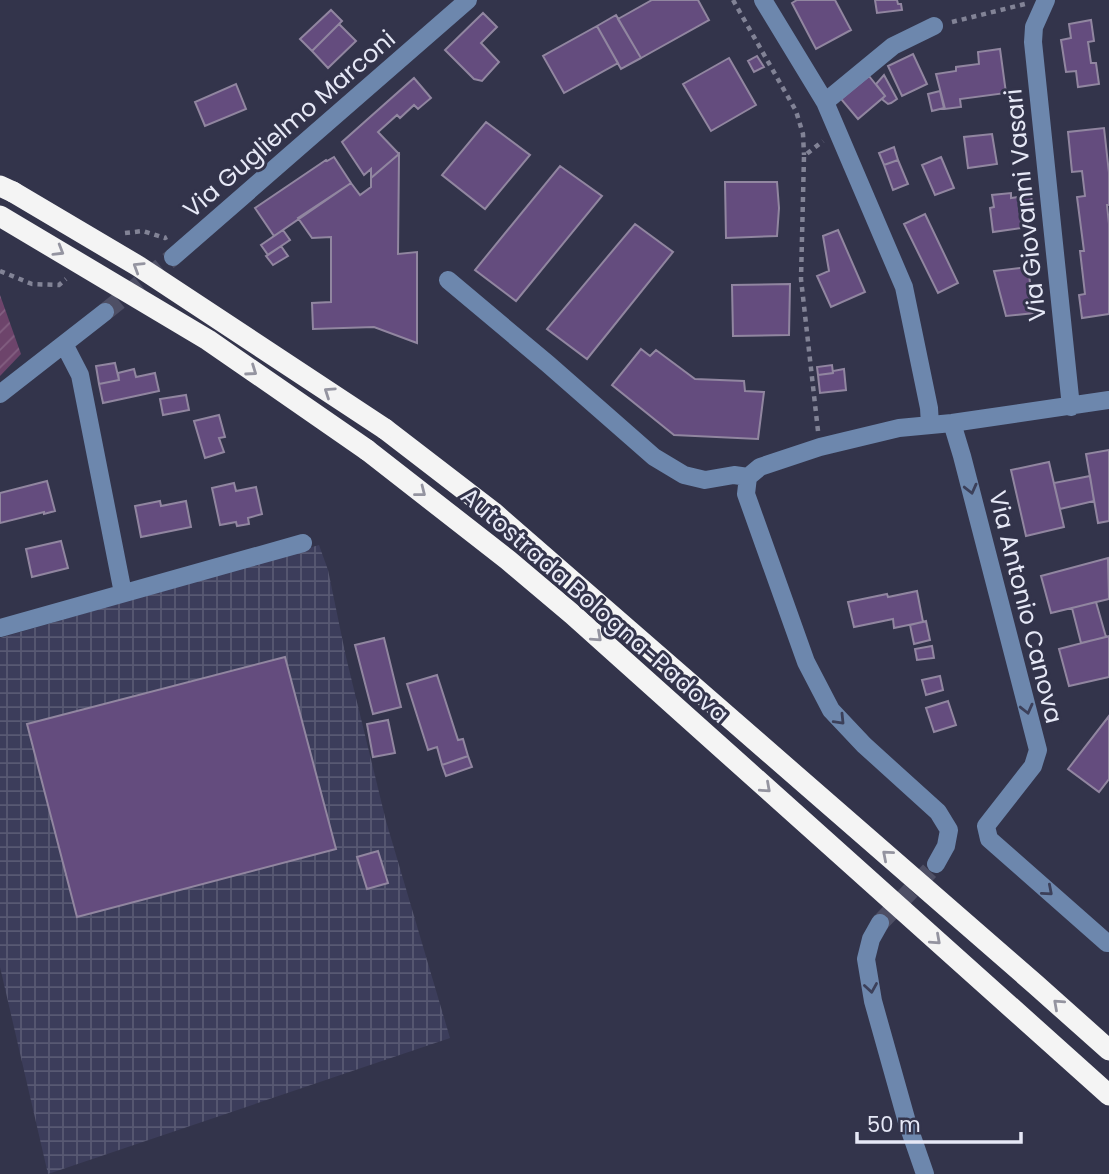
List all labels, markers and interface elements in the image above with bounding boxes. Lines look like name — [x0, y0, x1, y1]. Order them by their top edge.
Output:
street label: Via Guglielmo Marconi — [176, 23, 402, 225]
street label: Via Giovanni Vasari — [996, 87, 1054, 323]
one-way arrow — [51, 243, 64, 256]
one-way arrow — [133, 263, 146, 276]
one-way arrow — [244, 363, 257, 375]
one-way arrow — [323, 387, 336, 400]
street label: Autostrada Bologna-Padova — [454, 479, 736, 731]
one-way arrow — [963, 483, 977, 495]
one-way arrow — [413, 484, 426, 497]
street label: Via Antonio Canova — [981, 487, 1071, 727]
one-way arrow — [589, 628, 602, 641]
one-way arrow — [1019, 703, 1033, 715]
one-way arrow — [832, 712, 845, 725]
one-way arrow — [758, 780, 771, 792]
one-way arrow — [883, 850, 896, 863]
one-way arrow — [1040, 883, 1053, 895]
one-way arrow — [928, 932, 941, 944]
one-way arrow — [863, 982, 878, 994]
one-way arrow — [1053, 1000, 1066, 1013]
scale bar — [857, 1100, 1021, 1144]
text: 50 m — [867, 1110, 921, 1139]

